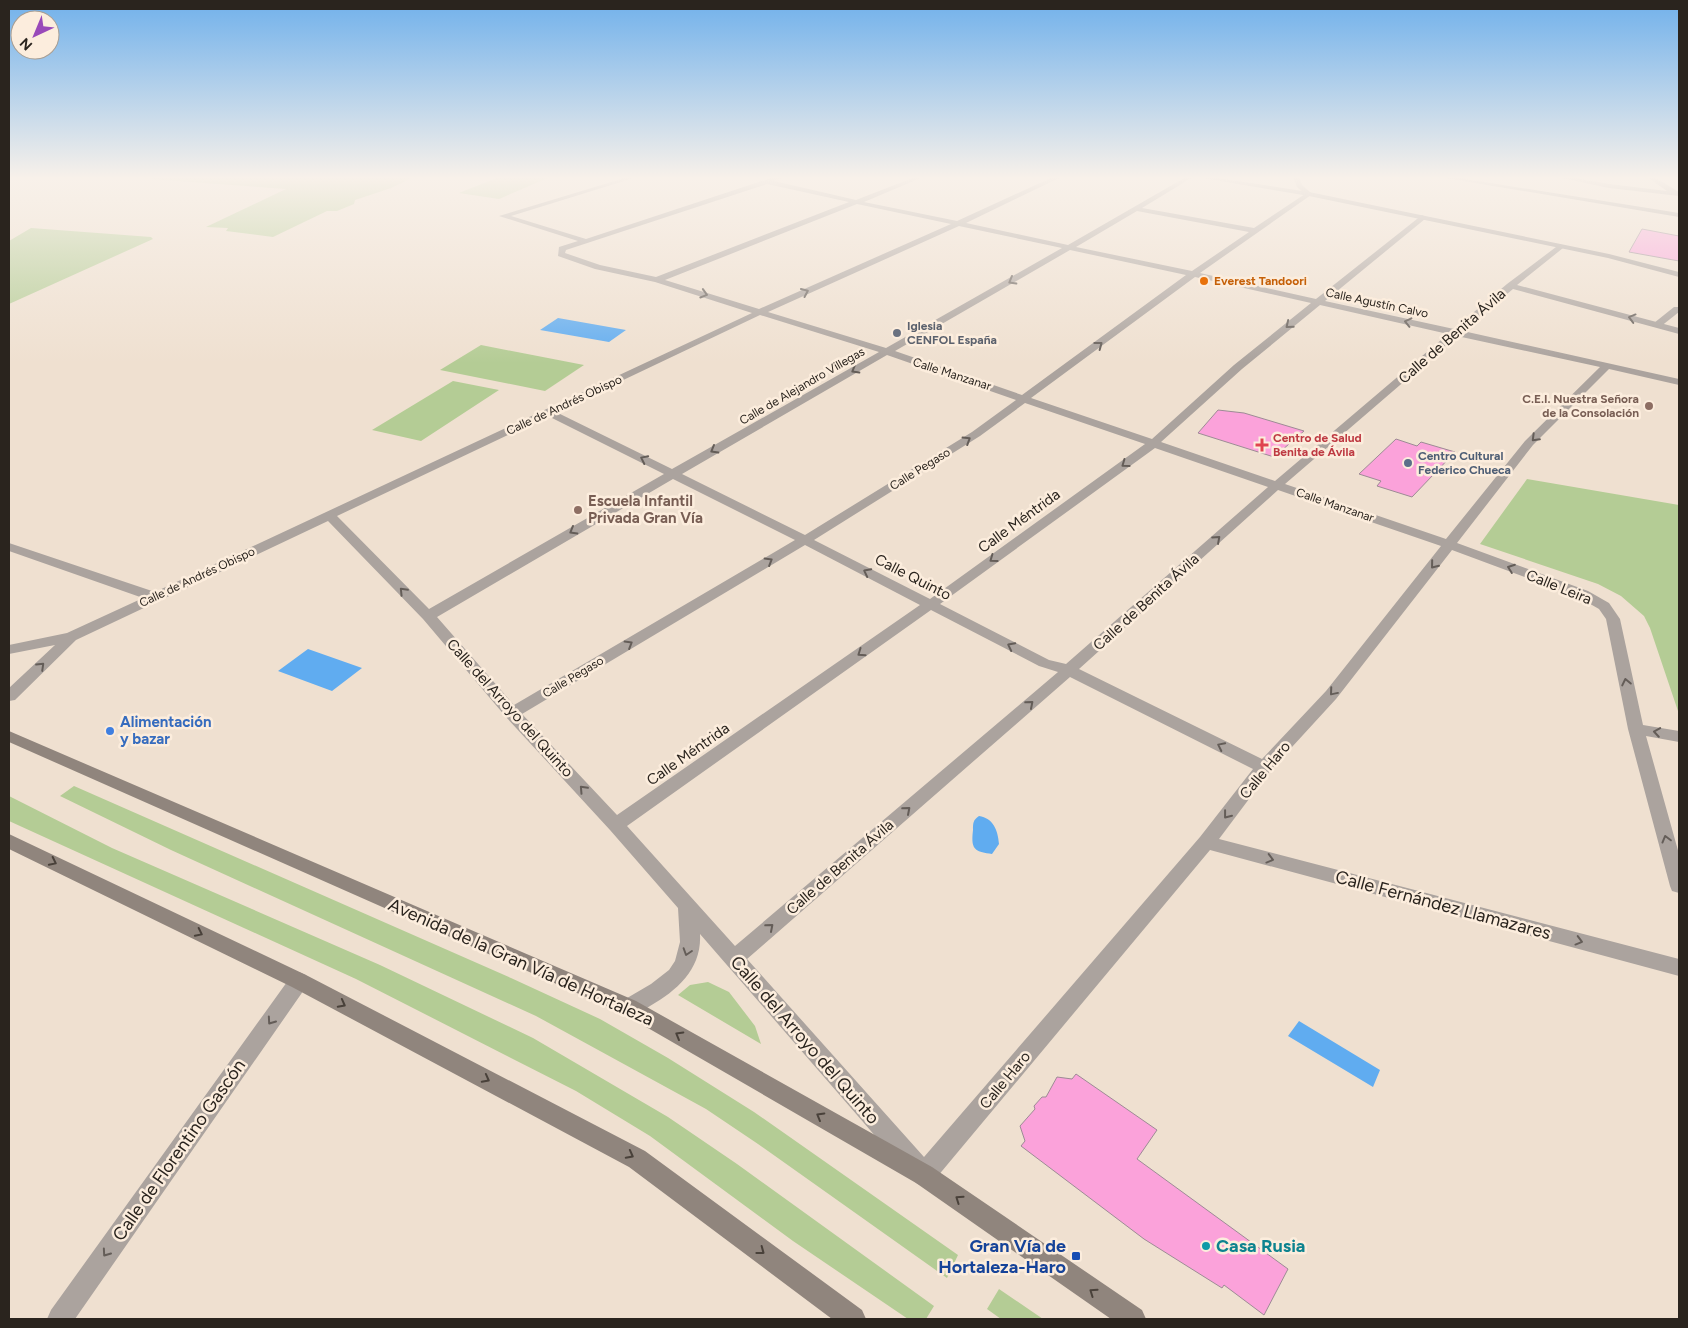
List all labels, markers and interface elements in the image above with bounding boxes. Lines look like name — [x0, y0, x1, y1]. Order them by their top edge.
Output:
north arrow — [10, 10, 60, 60]
text: N — [17, 34, 36, 54]
one-way arrow — [1008, 274, 1017, 284]
place label: Everest Tandoori — [1214, 274, 1307, 288]
marker: Everest Tandoori — [1198, 275, 1210, 287]
street label: Calle Agustín Calvo — [1324, 285, 1430, 321]
street label: Calle de Benita Ávila — [1395, 285, 1509, 387]
one-way arrow — [800, 287, 809, 298]
one-way arrow — [699, 289, 707, 299]
one-way arrow — [1629, 314, 1637, 324]
one-way arrow — [1403, 317, 1412, 328]
place label: Iglesia CENFOL España — [907, 319, 997, 347]
one-way arrow — [1286, 320, 1295, 328]
marker: Iglesia CENFOL España — [891, 327, 903, 339]
one-way arrow — [1093, 342, 1102, 350]
street label: Calle de Alejandro Villegas — [737, 344, 867, 428]
street label: Calle Manzanar — [911, 355, 993, 393]
one-way arrow — [852, 364, 861, 374]
street label: Calle de Andrés Obispo — [504, 372, 624, 438]
place label: C.E.I. Nuestra Señora de la Consolación — [1522, 392, 1639, 420]
marker: C.E.I. Nuestra Señora de la Consolación — [1643, 400, 1655, 412]
place label: Centro de Salud Benita de Ávila — [1273, 431, 1362, 459]
one-way arrow — [1532, 432, 1541, 441]
one-way arrow — [962, 436, 971, 446]
marker: Centro de Salud Benita de Ávila — [1255, 438, 1269, 452]
one-way arrow — [710, 444, 719, 454]
street label: Calle Pegaso — [887, 445, 953, 493]
place label: Centro Cultural Federico Chueca — [1418, 449, 1511, 477]
one-way arrow — [640, 455, 649, 465]
marker: Centro Cultural Federico Chueca — [1402, 457, 1414, 469]
one-way arrow — [1121, 458, 1131, 467]
street label: Calle Méntrida — [975, 485, 1063, 557]
street label: Calle Manzanar — [1294, 485, 1376, 525]
place label: Escuela Infantil Privada Gran Vía — [588, 492, 703, 527]
marker: Escuela Infantil Privada Gran Vía — [572, 504, 584, 516]
one-way arrow — [570, 525, 579, 535]
one-way arrow — [1212, 535, 1221, 544]
street label: Calle de Andrés Obispo — [137, 544, 257, 610]
street label: Calle Quinto — [872, 550, 954, 604]
street label: Calle de Benita Ávila — [1089, 550, 1203, 654]
one-way arrow — [989, 553, 999, 562]
one-way arrow — [763, 558, 772, 568]
one-way arrow — [1432, 559, 1440, 568]
one-way arrow — [1508, 564, 1516, 574]
street label: Calle Leira — [1524, 566, 1594, 608]
one-way arrow — [863, 568, 872, 578]
one-way arrow — [400, 588, 409, 597]
street label: Calle del Arroyo del Quinto — [443, 635, 577, 781]
one-way arrow — [624, 641, 633, 651]
one-way arrow — [1007, 642, 1016, 652]
one-way arrow — [857, 647, 866, 656]
street label: Calle Pegaso — [540, 653, 606, 701]
one-way arrow — [35, 663, 44, 672]
one-way arrow — [1621, 677, 1632, 686]
one-way arrow — [1330, 686, 1338, 695]
one-way arrow — [1024, 701, 1033, 710]
place label: Alimentación y bazar — [120, 713, 212, 748]
street label: Calle Méntrida — [643, 719, 733, 789]
marker: Alimentación y bazar — [104, 725, 116, 737]
one-way arrow — [1653, 728, 1662, 738]
street label: Calle Haro — [1236, 737, 1294, 802]
one-way arrow — [1217, 742, 1226, 752]
one-way arrow — [580, 786, 589, 795]
one-way arrow — [901, 807, 910, 816]
one-way arrow — [1224, 809, 1233, 819]
street label: Calle de Benita Ávila — [783, 816, 897, 918]
one-way arrow — [1662, 835, 1672, 844]
one-way arrow — [1266, 853, 1275, 864]
one-way arrow — [48, 856, 57, 866]
street label: Calle Fernández Llamazares — [1333, 866, 1553, 944]
street label: Avenida de la Gran Vía de Hortaleza — [385, 893, 657, 1031]
one-way arrow — [765, 924, 774, 933]
one-way arrow — [194, 926, 203, 937]
one-way arrow — [1575, 936, 1583, 946]
one-way arrow — [683, 947, 693, 956]
street label: Calle del Arroyo del Quinto — [726, 951, 884, 1129]
one-way arrow — [337, 998, 346, 1008]
one-way arrow — [268, 1015, 277, 1024]
one-way arrow — [675, 1031, 684, 1041]
street label: Calle Haro — [976, 1047, 1034, 1112]
street label: Calle de Florentino Gascón — [108, 1055, 250, 1245]
one-way arrow — [481, 1073, 490, 1083]
one-way arrow — [816, 1112, 825, 1122]
one-way arrow — [624, 1149, 633, 1159]
one-way arrow — [955, 1196, 965, 1205]
place label: Gran Vía de Hortaleza-Haro — [938, 1235, 1066, 1278]
place label: Casa Rusia — [1216, 1235, 1305, 1257]
marker: Casa Rusia — [1200, 1240, 1212, 1252]
one-way arrow — [755, 1245, 765, 1254]
one-way arrow — [103, 1248, 113, 1257]
marker: Gran Vía de Hortaleza-Haro — [1070, 1250, 1082, 1262]
one-way arrow — [1089, 1288, 1098, 1298]

